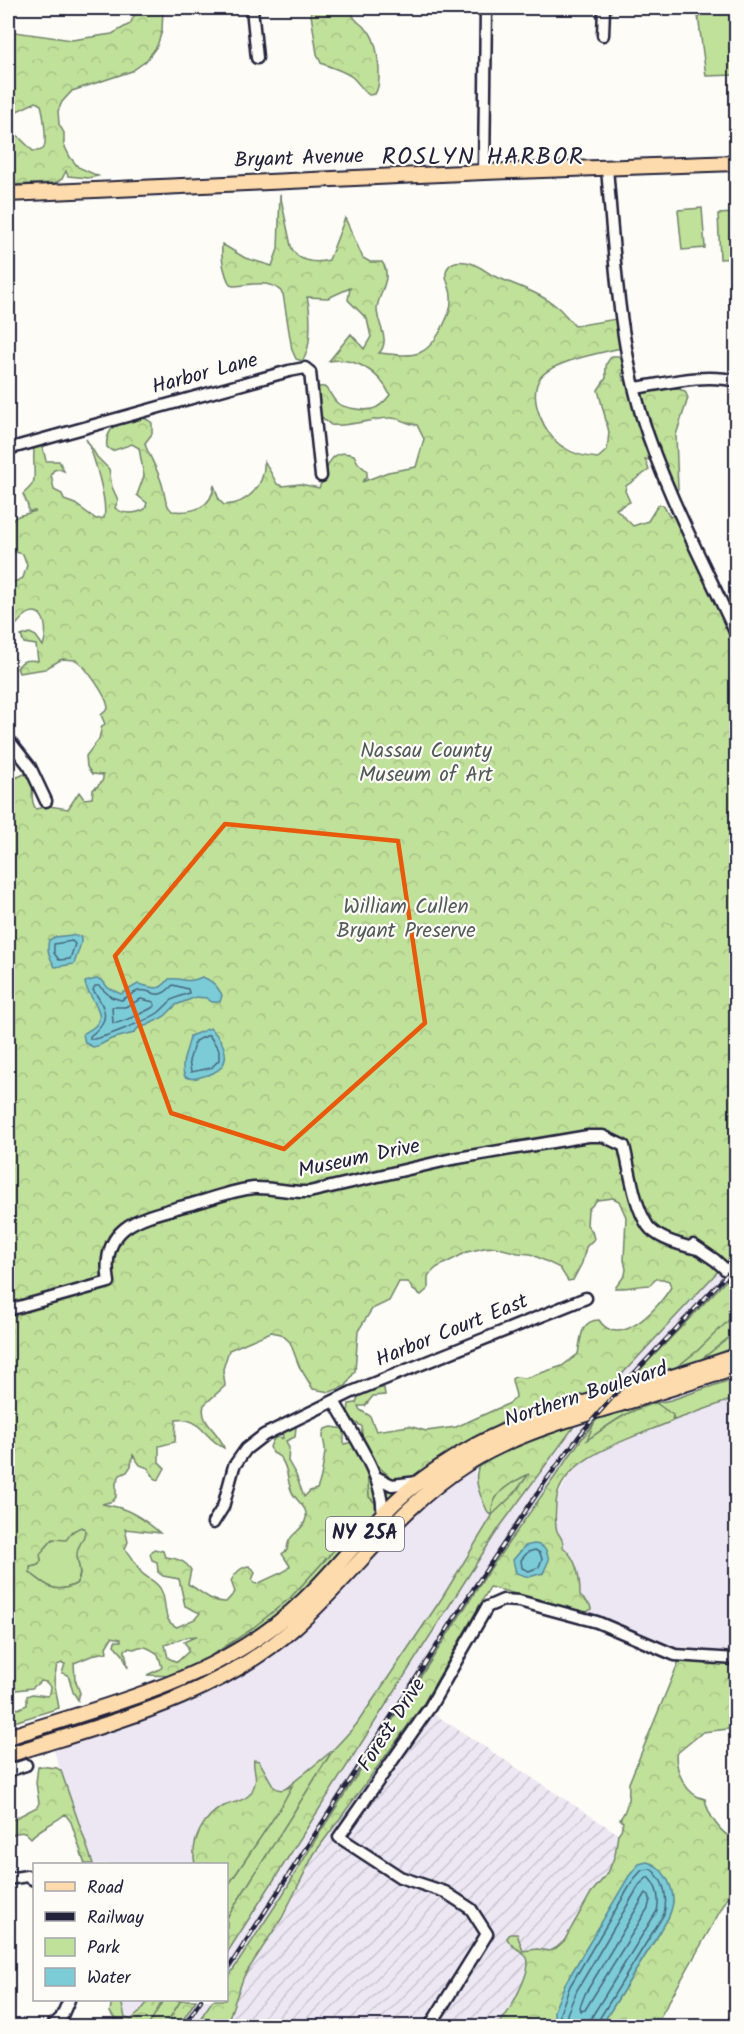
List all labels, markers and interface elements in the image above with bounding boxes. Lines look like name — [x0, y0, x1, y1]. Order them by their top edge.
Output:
district label: ROSLYN HARBOR — [382, 138, 584, 177]
street label: Bryant Avenue — [234, 140, 365, 178]
street label: Harbor Lane — [148, 344, 262, 404]
park label: Nassau County Museum of Art — [359, 735, 494, 792]
park label: William Cullen Bryant Preserve — [336, 891, 476, 948]
street label: Museum Drive — [295, 1130, 424, 1188]
street label: Harbor Court East — [371, 1285, 534, 1377]
street label: Northern Boulevard — [500, 1353, 672, 1437]
road number: NY 25A — [326, 1517, 404, 1551]
street label: Forest Drive — [349, 1671, 435, 1779]
legend — [33, 1863, 228, 2001]
text: Road — [87, 1874, 124, 1903]
text: Railway — [87, 1904, 144, 1933]
text: Park — [87, 1934, 120, 1963]
text: Water — [87, 1964, 132, 1993]

